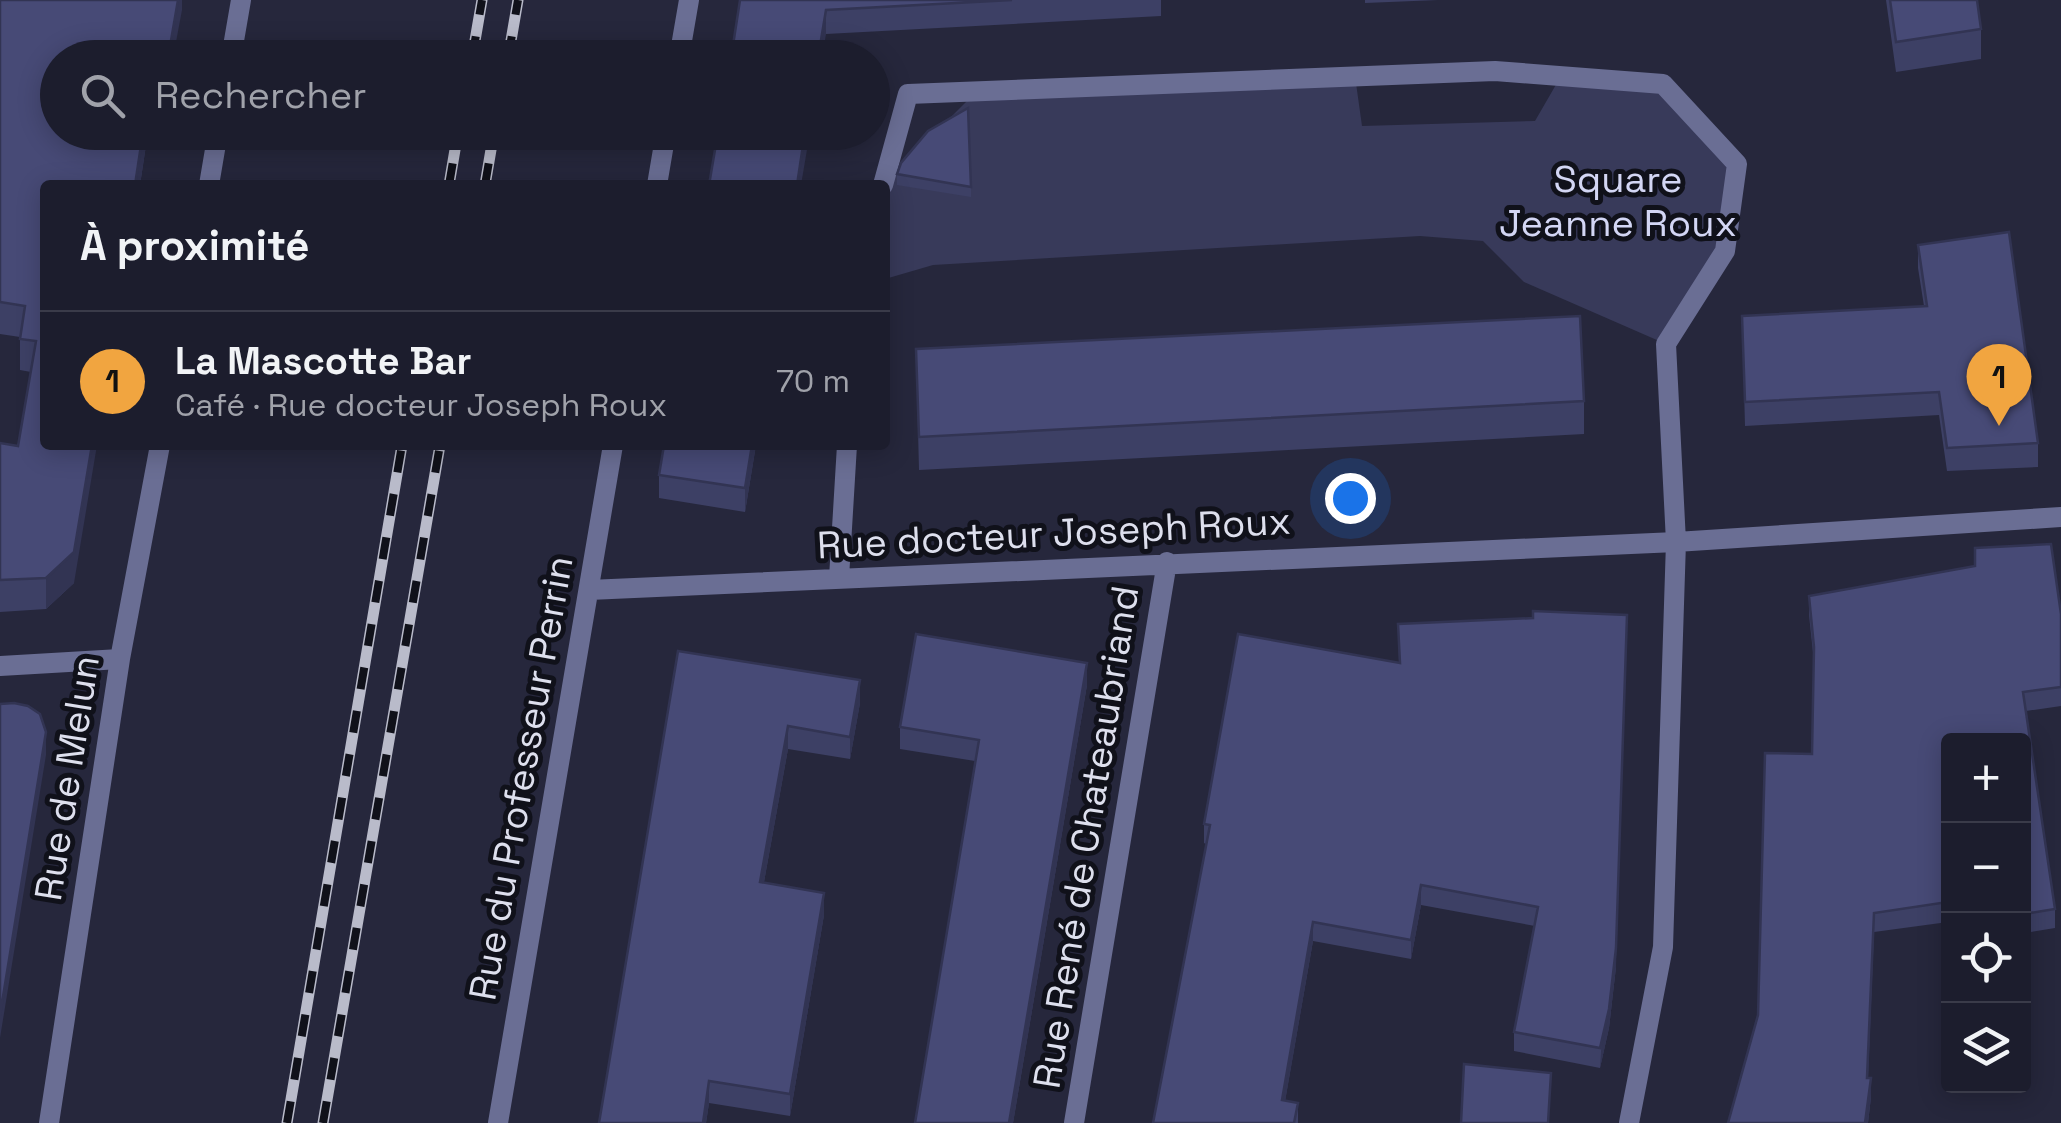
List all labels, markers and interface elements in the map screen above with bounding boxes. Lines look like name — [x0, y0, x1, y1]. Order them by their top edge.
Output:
search box — [40, 40, 890, 150]
icon: search — [75, 68, 130, 123]
text: Rechercher — [155, 71, 366, 119]
park label: Square Jeanne Roux — [1499, 155, 1737, 247]
text: À proximité — [80, 219, 310, 272]
text: La Mascotte Bar — [175, 337, 472, 385]
pin: 1 — [1966, 344, 2032, 426]
text: 1 — [105, 361, 120, 401]
text: 70 m — [776, 361, 850, 401]
text: Café · Rue docteur Joseph Roux — [175, 385, 667, 425]
your location — [1325, 473, 1376, 524]
street label: Rue docteur Joseph Roux — [816, 497, 1292, 569]
street label: Rue du Professeur Perrin — [458, 552, 584, 1004]
street label: Rue René de Chateaubriand — [1023, 582, 1149, 1092]
street label: Rue de Melun — [24, 652, 110, 904]
map controls — [1941, 733, 2031, 1093]
button: + — [1941, 733, 2031, 823]
button: − — [1941, 823, 2031, 913]
button: locate — [1941, 913, 2031, 1003]
button: layers — [1941, 1003, 2031, 1093]

